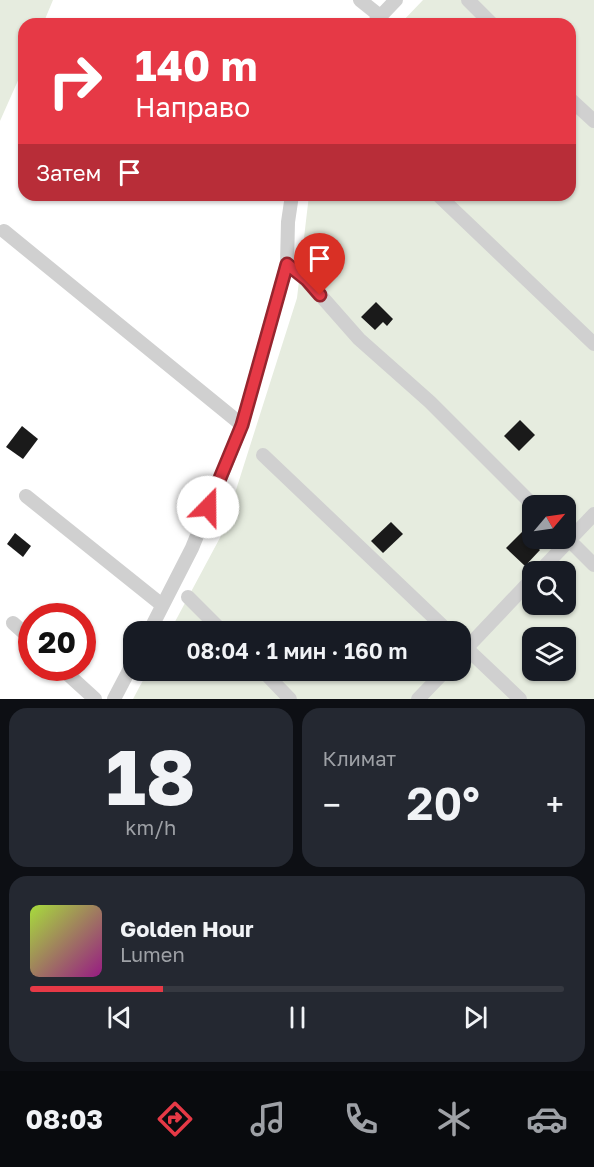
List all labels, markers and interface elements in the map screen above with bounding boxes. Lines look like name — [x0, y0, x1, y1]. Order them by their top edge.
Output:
text: 140 m — [135, 40, 257, 90]
icon: right — [36, 42, 114, 120]
text: Направо — [135, 91, 250, 123]
icon: arrive — [113, 156, 146, 189]
text: Затем — [36, 159, 101, 186]
pin — [294, 233, 345, 295]
icon: arrive — [303, 242, 336, 275]
position arrow — [176, 475, 240, 539]
north arrow — [522, 495, 576, 549]
map controls — [522, 495, 576, 681]
button: search — [522, 561, 576, 615]
speed limit sign: 20 — [18, 603, 96, 681]
button: layers — [522, 627, 576, 681]
text: 08:04 · 1 мин · 160 m — [186, 637, 408, 664]
text: 18 — [106, 729, 196, 822]
text: Климат — [323, 746, 396, 770]
text: 20° — [407, 776, 480, 830]
text: − — [323, 785, 341, 824]
text: + — [546, 785, 564, 824]
text: km/h — [125, 815, 176, 839]
text: Golden Hour — [120, 915, 254, 942]
text: Lumen — [120, 942, 185, 966]
icon: previous — [103, 1001, 136, 1034]
icon: pause — [281, 1001, 314, 1034]
icon: next — [459, 1001, 492, 1034]
icon: directions — [154, 1098, 196, 1140]
icon: music — [247, 1098, 289, 1140]
icon: phone — [340, 1098, 382, 1140]
icon: climate — [433, 1098, 475, 1140]
icon: car — [526, 1098, 568, 1140]
text: 08:03 — [26, 1103, 103, 1135]

